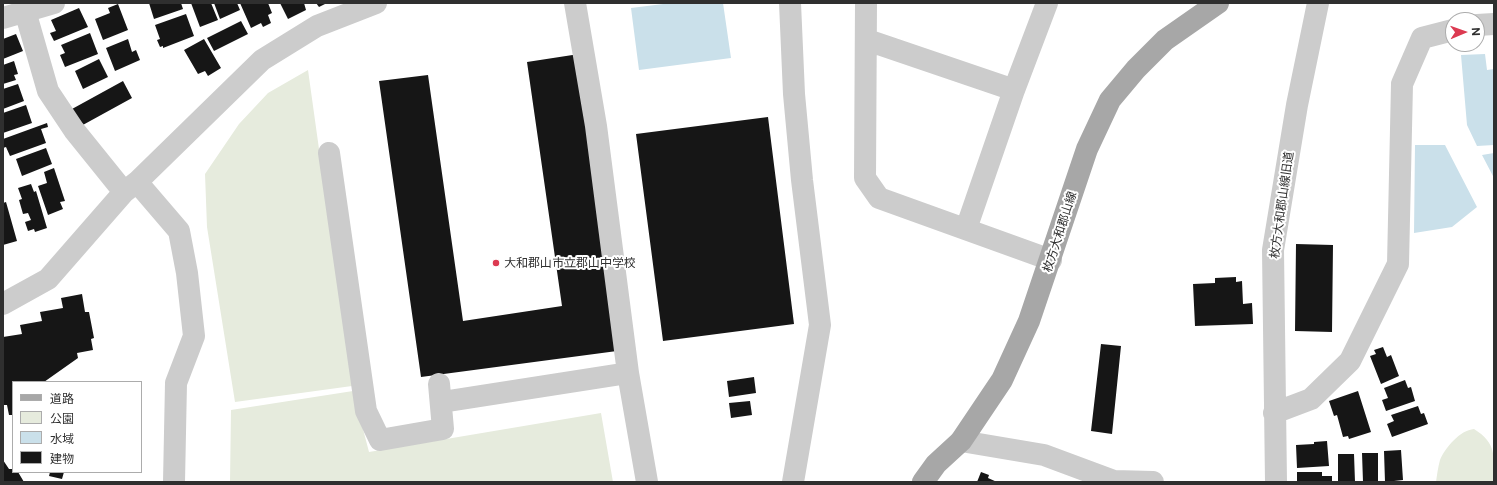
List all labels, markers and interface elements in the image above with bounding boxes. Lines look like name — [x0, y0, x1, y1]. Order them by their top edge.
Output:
north arrow — [1445, 12, 1485, 52]
text: N — [1470, 27, 1482, 36]
street label: 枚方大和郡山線旧道 — [1267, 151, 1297, 259]
street label: 枚方大和郡山線 — [1040, 190, 1080, 274]
place label: 大和郡山市立郡山中学校 — [504, 256, 636, 270]
marker: 大和郡山市立郡山中学校 — [491, 258, 501, 268]
legend — [12, 381, 142, 473]
text: 道路 — [50, 392, 74, 406]
text: 公園 — [50, 412, 74, 426]
text: 水域 — [50, 432, 74, 446]
text: 建物 — [50, 452, 74, 466]

